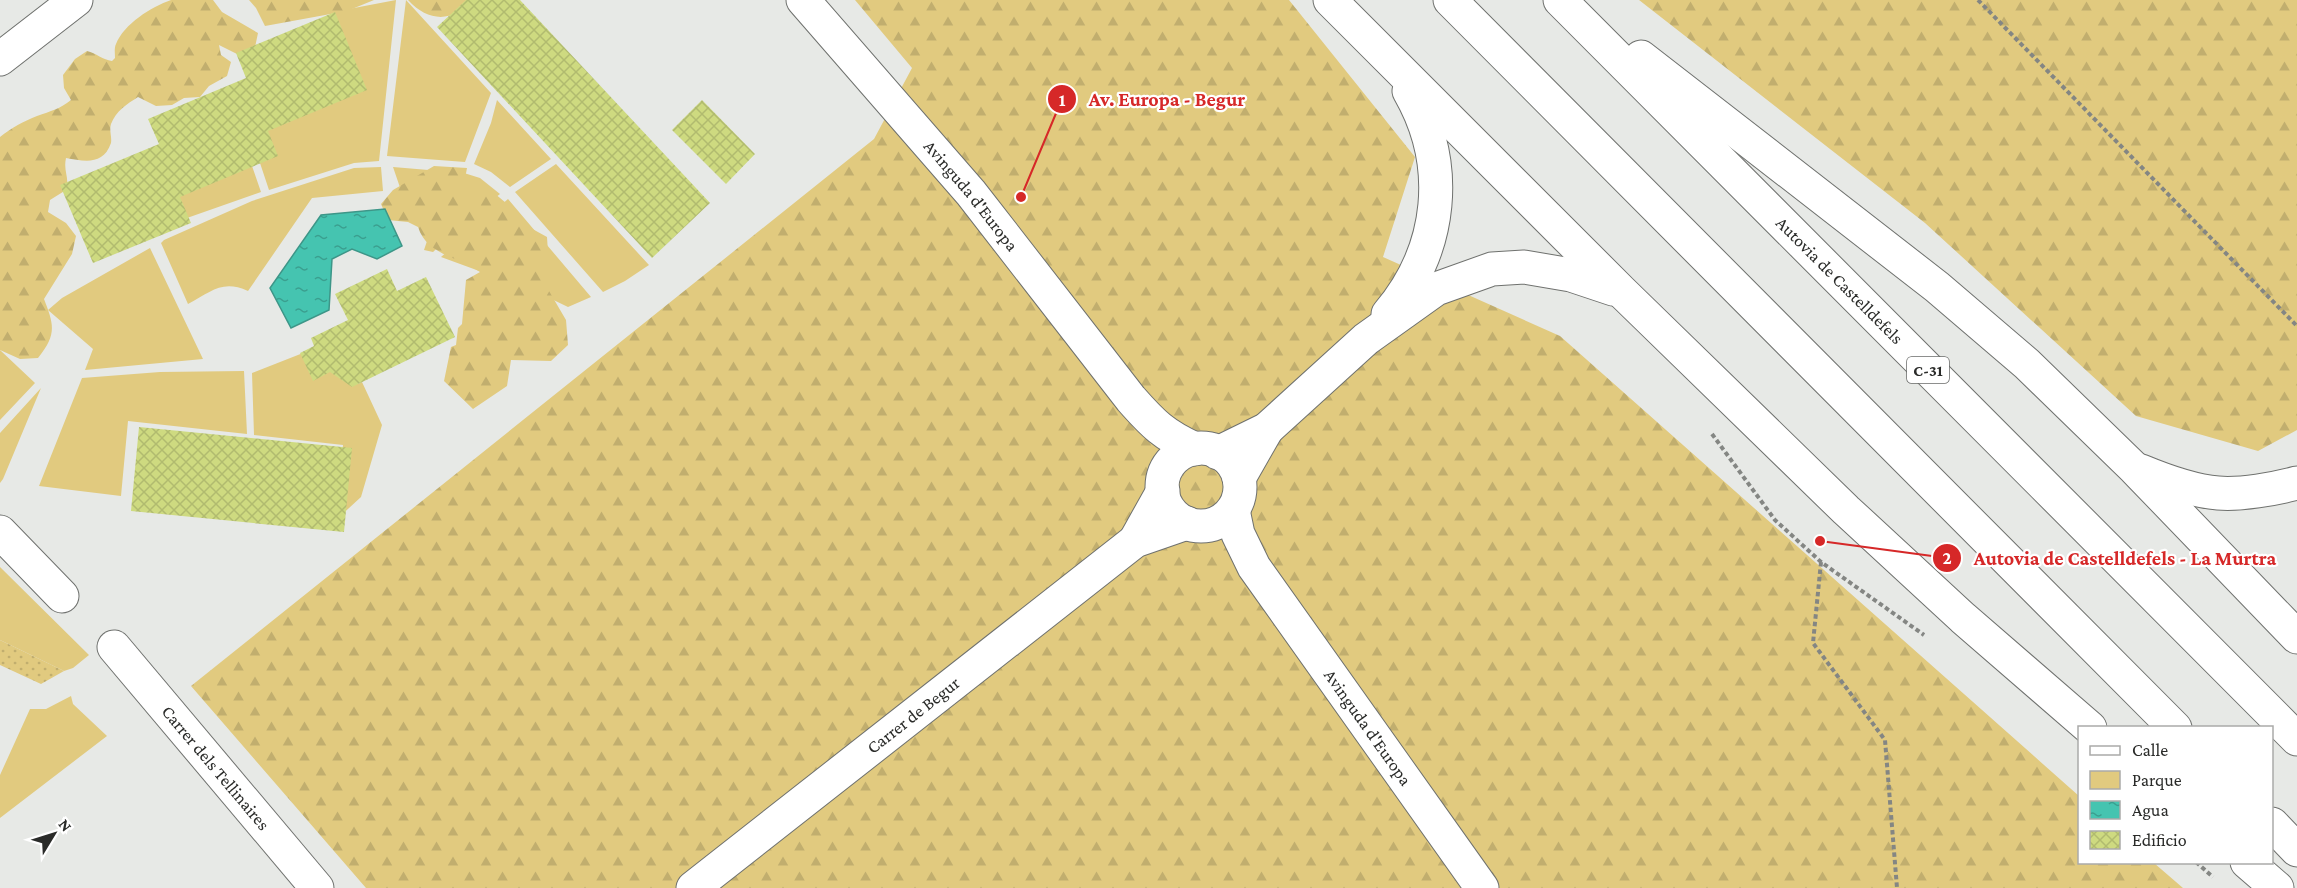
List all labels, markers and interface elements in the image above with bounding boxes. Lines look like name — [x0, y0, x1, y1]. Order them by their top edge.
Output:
callout: Av. Europa - Begur — [1047, 80, 1258, 118]
text: Av. Europa - Begur — [1088, 88, 1245, 110]
text: 1 — [1059, 90, 1066, 110]
street label: Avinguda d'Europa — [920, 136, 1022, 255]
street label: Autovia de Castelldefels — [1772, 213, 1907, 348]
road number: C-31 — [1907, 357, 1949, 383]
callout: Autovia de Castelldefels - La Murtra — [1932, 539, 2288, 577]
text: Autovia de Castelldefels - La Murtra — [1973, 547, 2276, 569]
text: 2 — [1942, 548, 1952, 568]
street label: Avinguda d'Europa — [1320, 666, 1416, 789]
street label: Carrer de Begur — [863, 672, 964, 758]
street label: Carrer dels Tellinaires — [158, 702, 274, 834]
legend — [2078, 726, 2273, 864]
text: Calle — [2132, 740, 2168, 760]
text: Parque — [2132, 770, 2182, 790]
text: Agua — [2132, 800, 2169, 820]
north arrow — [24, 804, 84, 864]
text: N — [55, 816, 76, 835]
text: Edificio — [2132, 830, 2187, 850]

